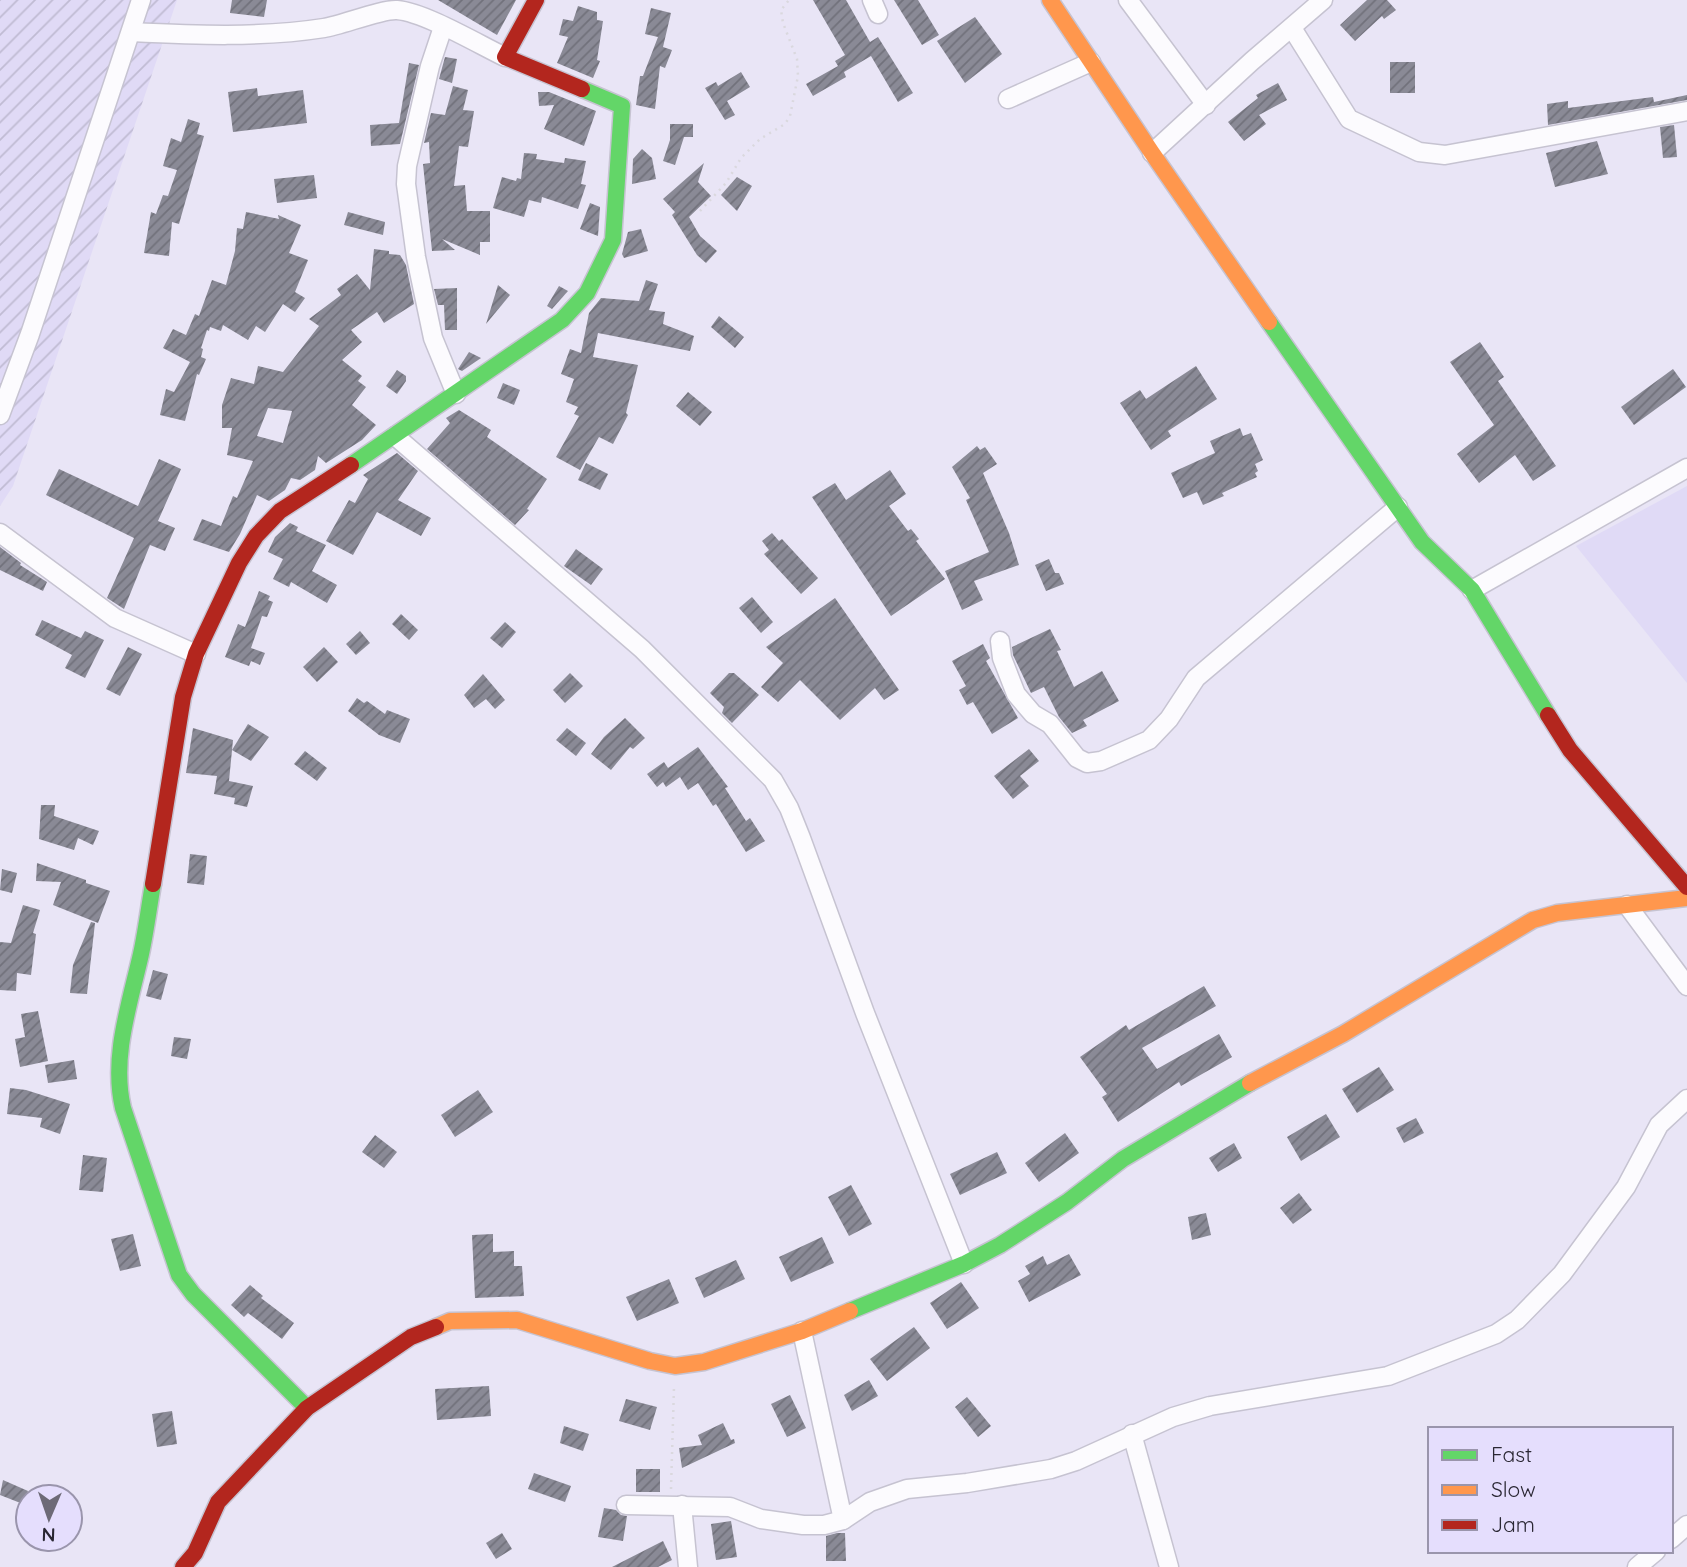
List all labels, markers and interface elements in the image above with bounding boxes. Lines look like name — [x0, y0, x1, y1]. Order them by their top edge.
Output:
legend — [1428, 1427, 1673, 1553]
text: Fast — [1491, 1441, 1532, 1467]
text: Slow — [1491, 1476, 1536, 1502]
north arrow — [14, 1483, 84, 1553]
text: Jam — [1491, 1511, 1535, 1537]
text: N — [41, 1523, 56, 1547]

